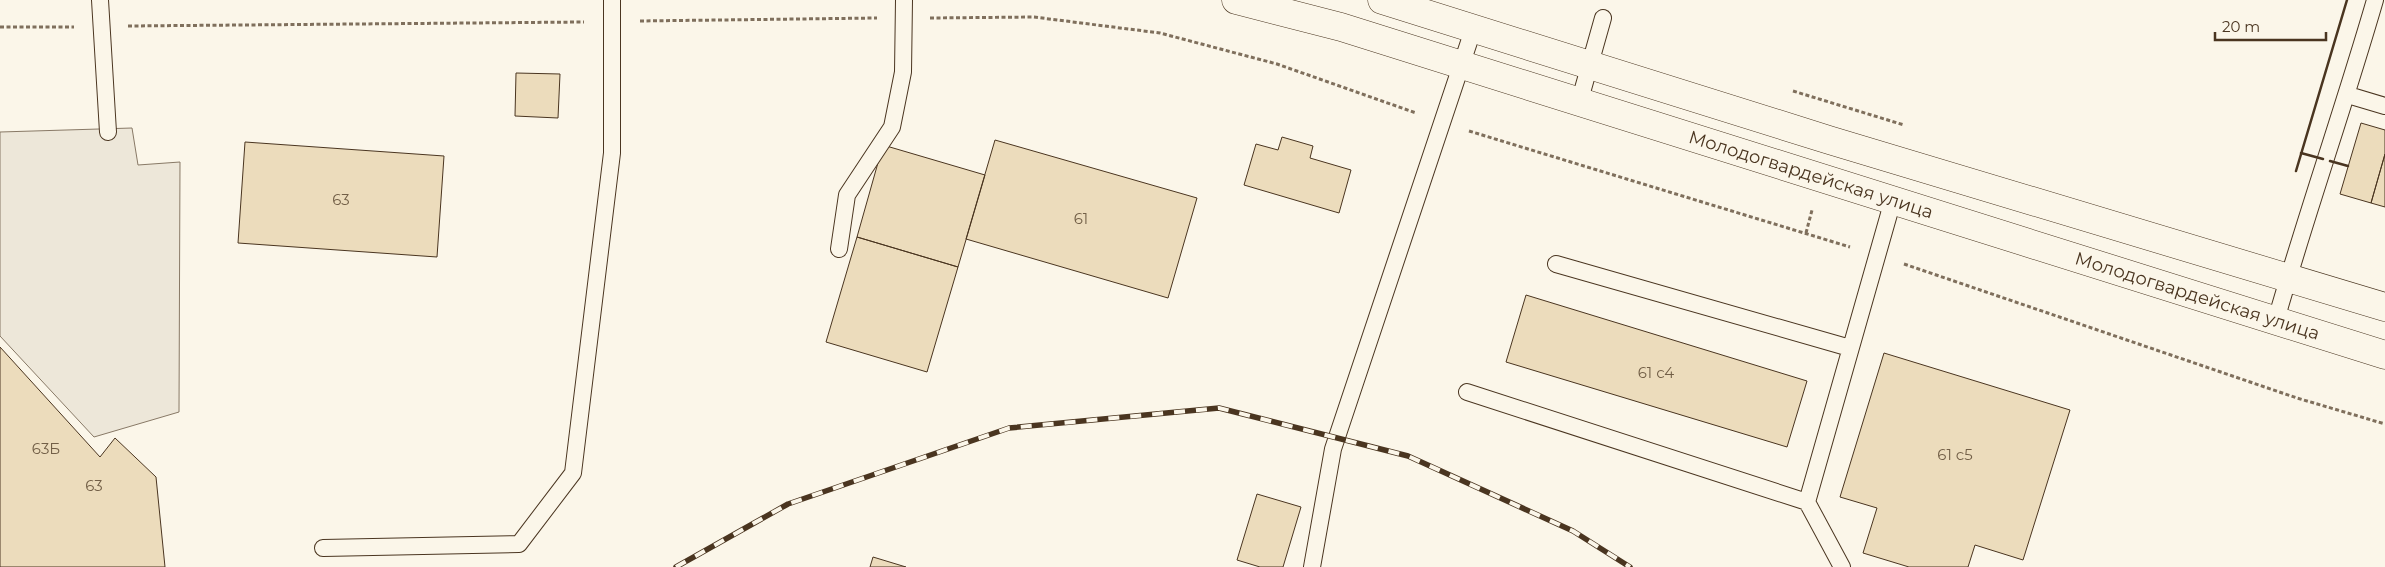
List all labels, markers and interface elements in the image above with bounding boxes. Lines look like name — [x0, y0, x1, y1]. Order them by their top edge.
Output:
scale bar — [2215, 10, 2326, 42]
text: 20 m — [2222, 17, 2260, 36]
street label: Молодогвардейская улица — [1686, 126, 1936, 223]
house number: 63 — [332, 190, 350, 209]
house number: 61 — [1074, 209, 1088, 228]
street label: Молодогвардейская улица — [2072, 247, 2322, 345]
house number: 61 с4 — [1638, 363, 1674, 382]
house number: 63Б — [32, 439, 60, 458]
house number: 61 с5 — [1937, 445, 1973, 464]
house number: 63 — [85, 476, 103, 495]

